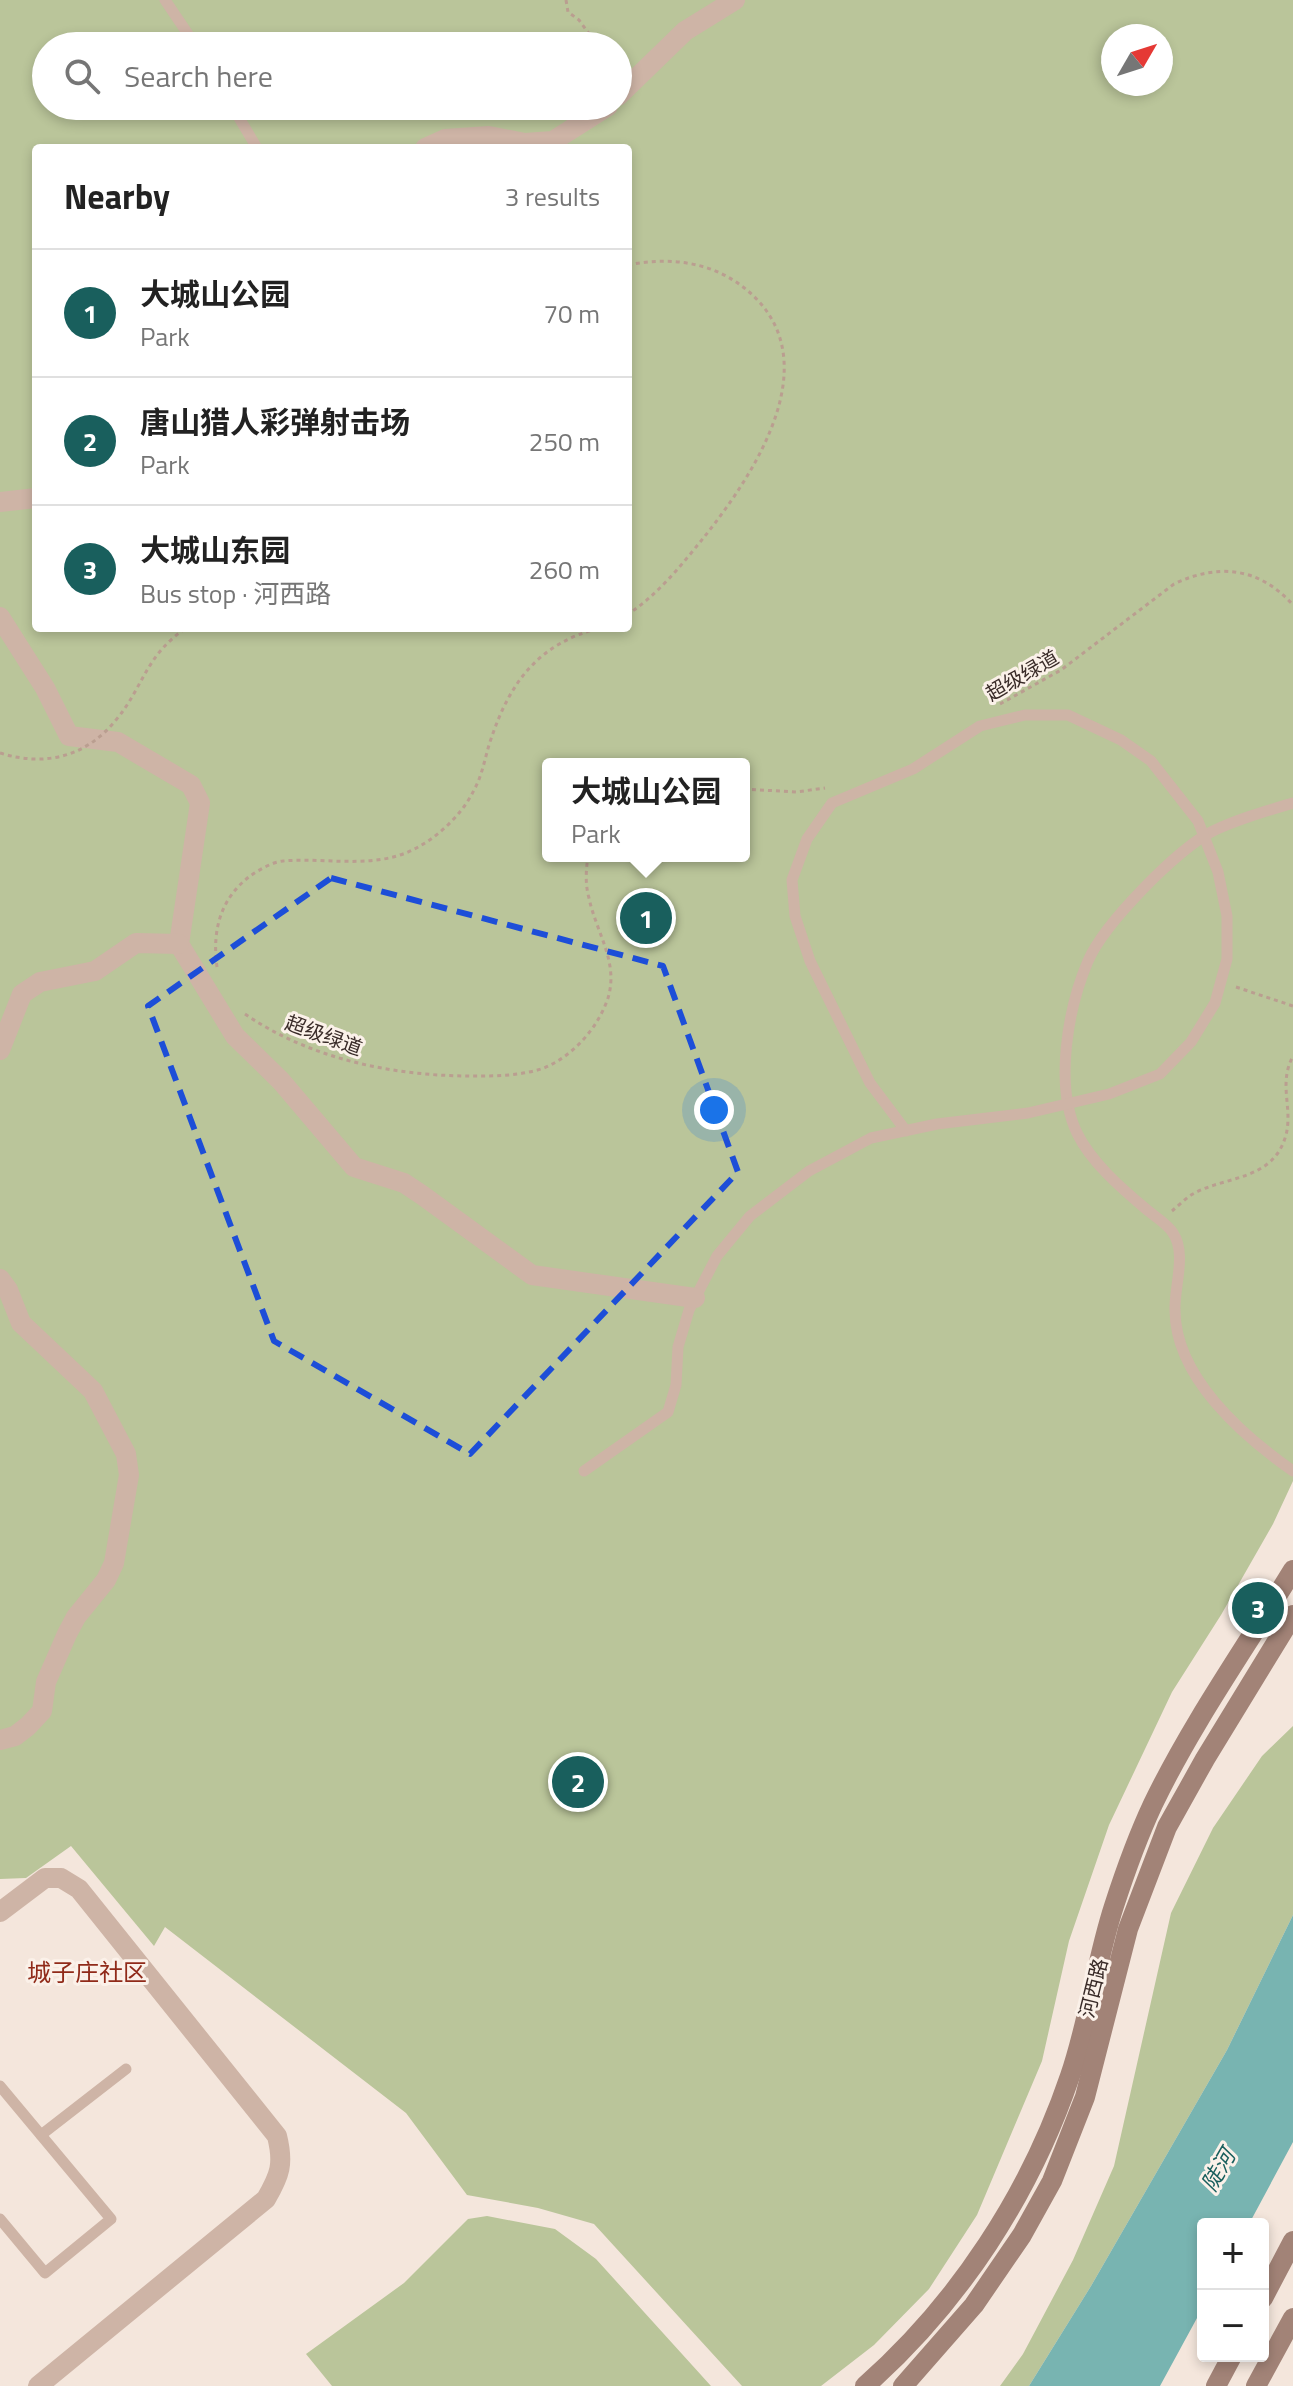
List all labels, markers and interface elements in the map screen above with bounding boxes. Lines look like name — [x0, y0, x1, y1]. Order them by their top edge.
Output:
north arrow — [1101, 24, 1173, 96]
search box — [32, 32, 632, 120]
text: Search here — [124, 53, 273, 99]
icon: search — [60, 54, 104, 98]
text: Nearby — [64, 170, 170, 222]
text: 3 results — [505, 177, 600, 216]
text: 大城山公园 — [140, 271, 290, 317]
text: 1 — [83, 294, 97, 333]
text: 70 m — [543, 294, 600, 333]
text: Park — [140, 317, 190, 356]
text: 唐山猎人彩弹射击场 — [140, 399, 410, 445]
text: 2 — [83, 422, 97, 461]
text: 250 m — [529, 422, 600, 461]
text: Park — [140, 445, 190, 484]
text: 大城山东园 — [140, 527, 290, 573]
text: 3 — [83, 550, 97, 589]
text: 260 m — [529, 550, 600, 589]
text: Bus stop · 河西路 — [140, 574, 331, 613]
street label: 超级绿道 — [980, 642, 1064, 708]
popup — [542, 758, 750, 862]
text: 大城山公园 — [571, 768, 721, 814]
text: Park — [571, 814, 621, 853]
pin: 1 — [620, 888, 672, 948]
street label: 超级绿道 — [281, 1007, 367, 1063]
your location — [694, 1090, 734, 1130]
pin: 3 — [1232, 1578, 1284, 1638]
pin: 2 — [552, 1752, 604, 1812]
district label: 城子庄社区 — [27, 1954, 147, 1990]
street label: 河西路 — [1071, 1955, 1115, 2021]
water label: 陡河 — [1192, 2139, 1246, 2198]
map controls — [1197, 2218, 1269, 2362]
button: + — [1197, 2218, 1269, 2290]
button: − — [1197, 2290, 1269, 2362]

